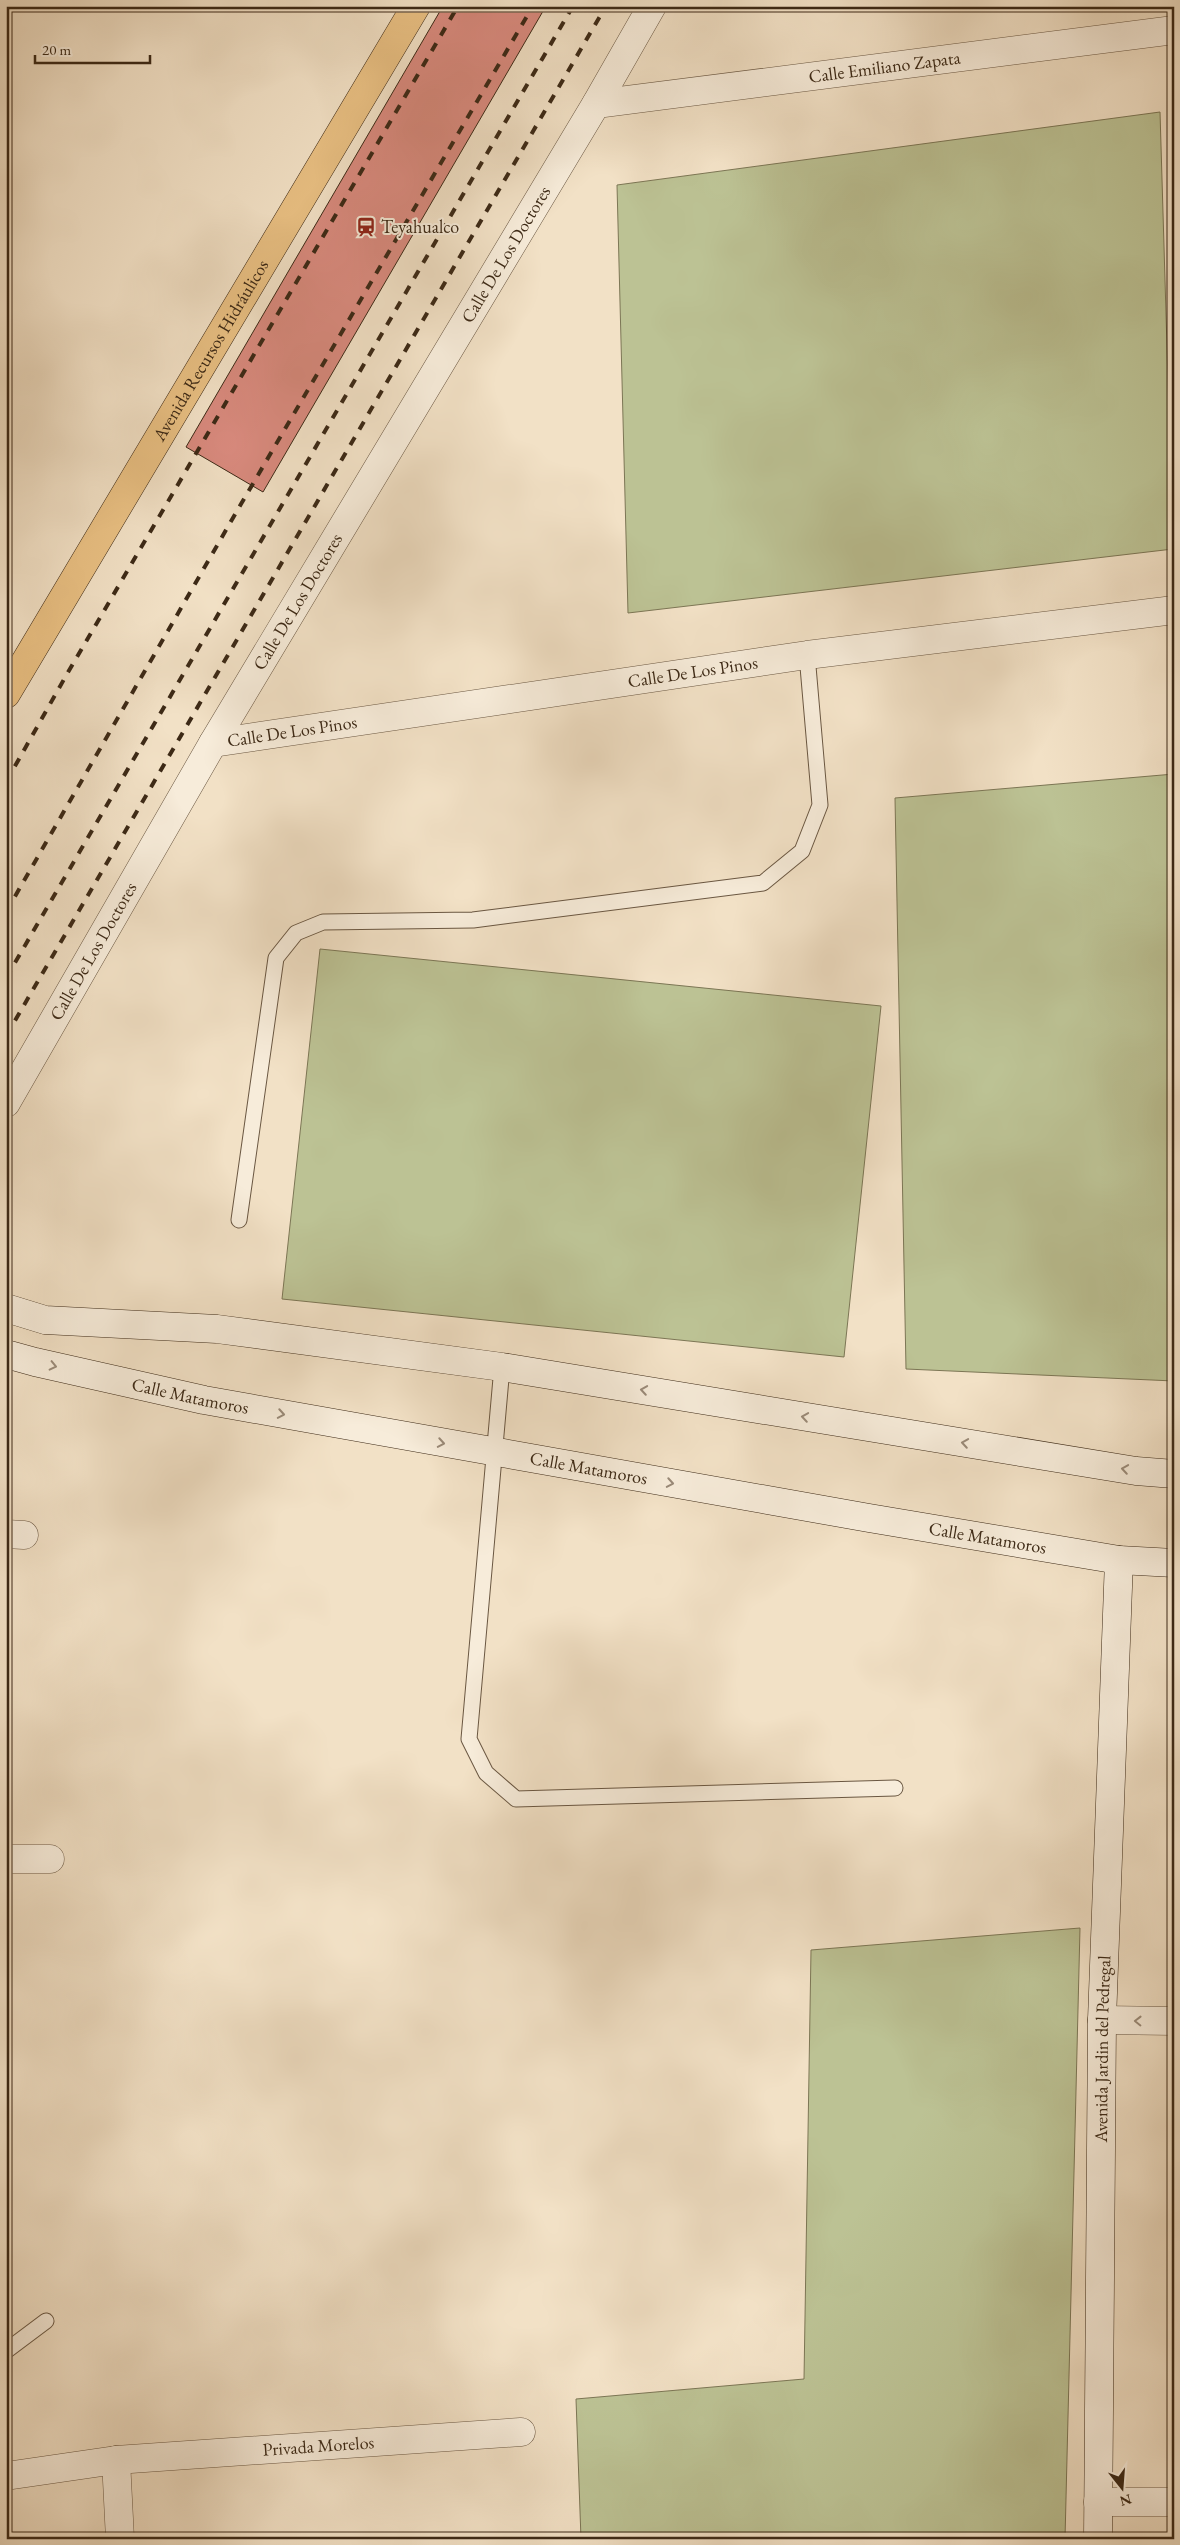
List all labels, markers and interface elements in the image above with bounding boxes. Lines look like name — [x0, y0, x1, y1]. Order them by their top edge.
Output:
scale bar — [35, 32, 150, 64]
text: 20 m — [42, 40, 71, 59]
street label: Calle Emiliano Zapata — [807, 45, 963, 88]
street label: Calle De Los Doctores — [456, 181, 555, 327]
place label: Teyahualco — [381, 215, 459, 238]
station icon: Teyahualco — [355, 216, 377, 238]
street label: Avenida Recursos Hidráulicos — [147, 255, 273, 446]
street label: Calle De Los Doctores — [247, 529, 347, 674]
street label: Calle De Los Pinos — [626, 650, 759, 692]
street label: Calle De Los Pinos — [226, 710, 359, 752]
street label: Calle De Los Doctores — [44, 878, 142, 1024]
one-way arrow — [49, 1360, 58, 1371]
street label: Calle Matamoros — [130, 1372, 251, 1419]
one-way arrow — [640, 1385, 648, 1396]
one-way arrow — [276, 1408, 285, 1418]
one-way arrow — [800, 1412, 809, 1422]
one-way arrow — [436, 1437, 445, 1447]
one-way arrow — [961, 1438, 969, 1449]
street label: Calle Matamoros — [528, 1446, 649, 1490]
one-way arrow — [1121, 1465, 1130, 1475]
one-way arrow — [665, 1478, 674, 1488]
street label: Calle Matamoros — [927, 1516, 1048, 1559]
street label: Avenida Jardin del Pedregal — [1089, 1955, 1115, 2144]
one-way arrow — [1133, 2016, 1141, 2026]
street label: Privada Morelos — [262, 2430, 375, 2461]
north arrow — [1098, 2462, 1148, 2512]
text: N — [1117, 2490, 1134, 2511]

